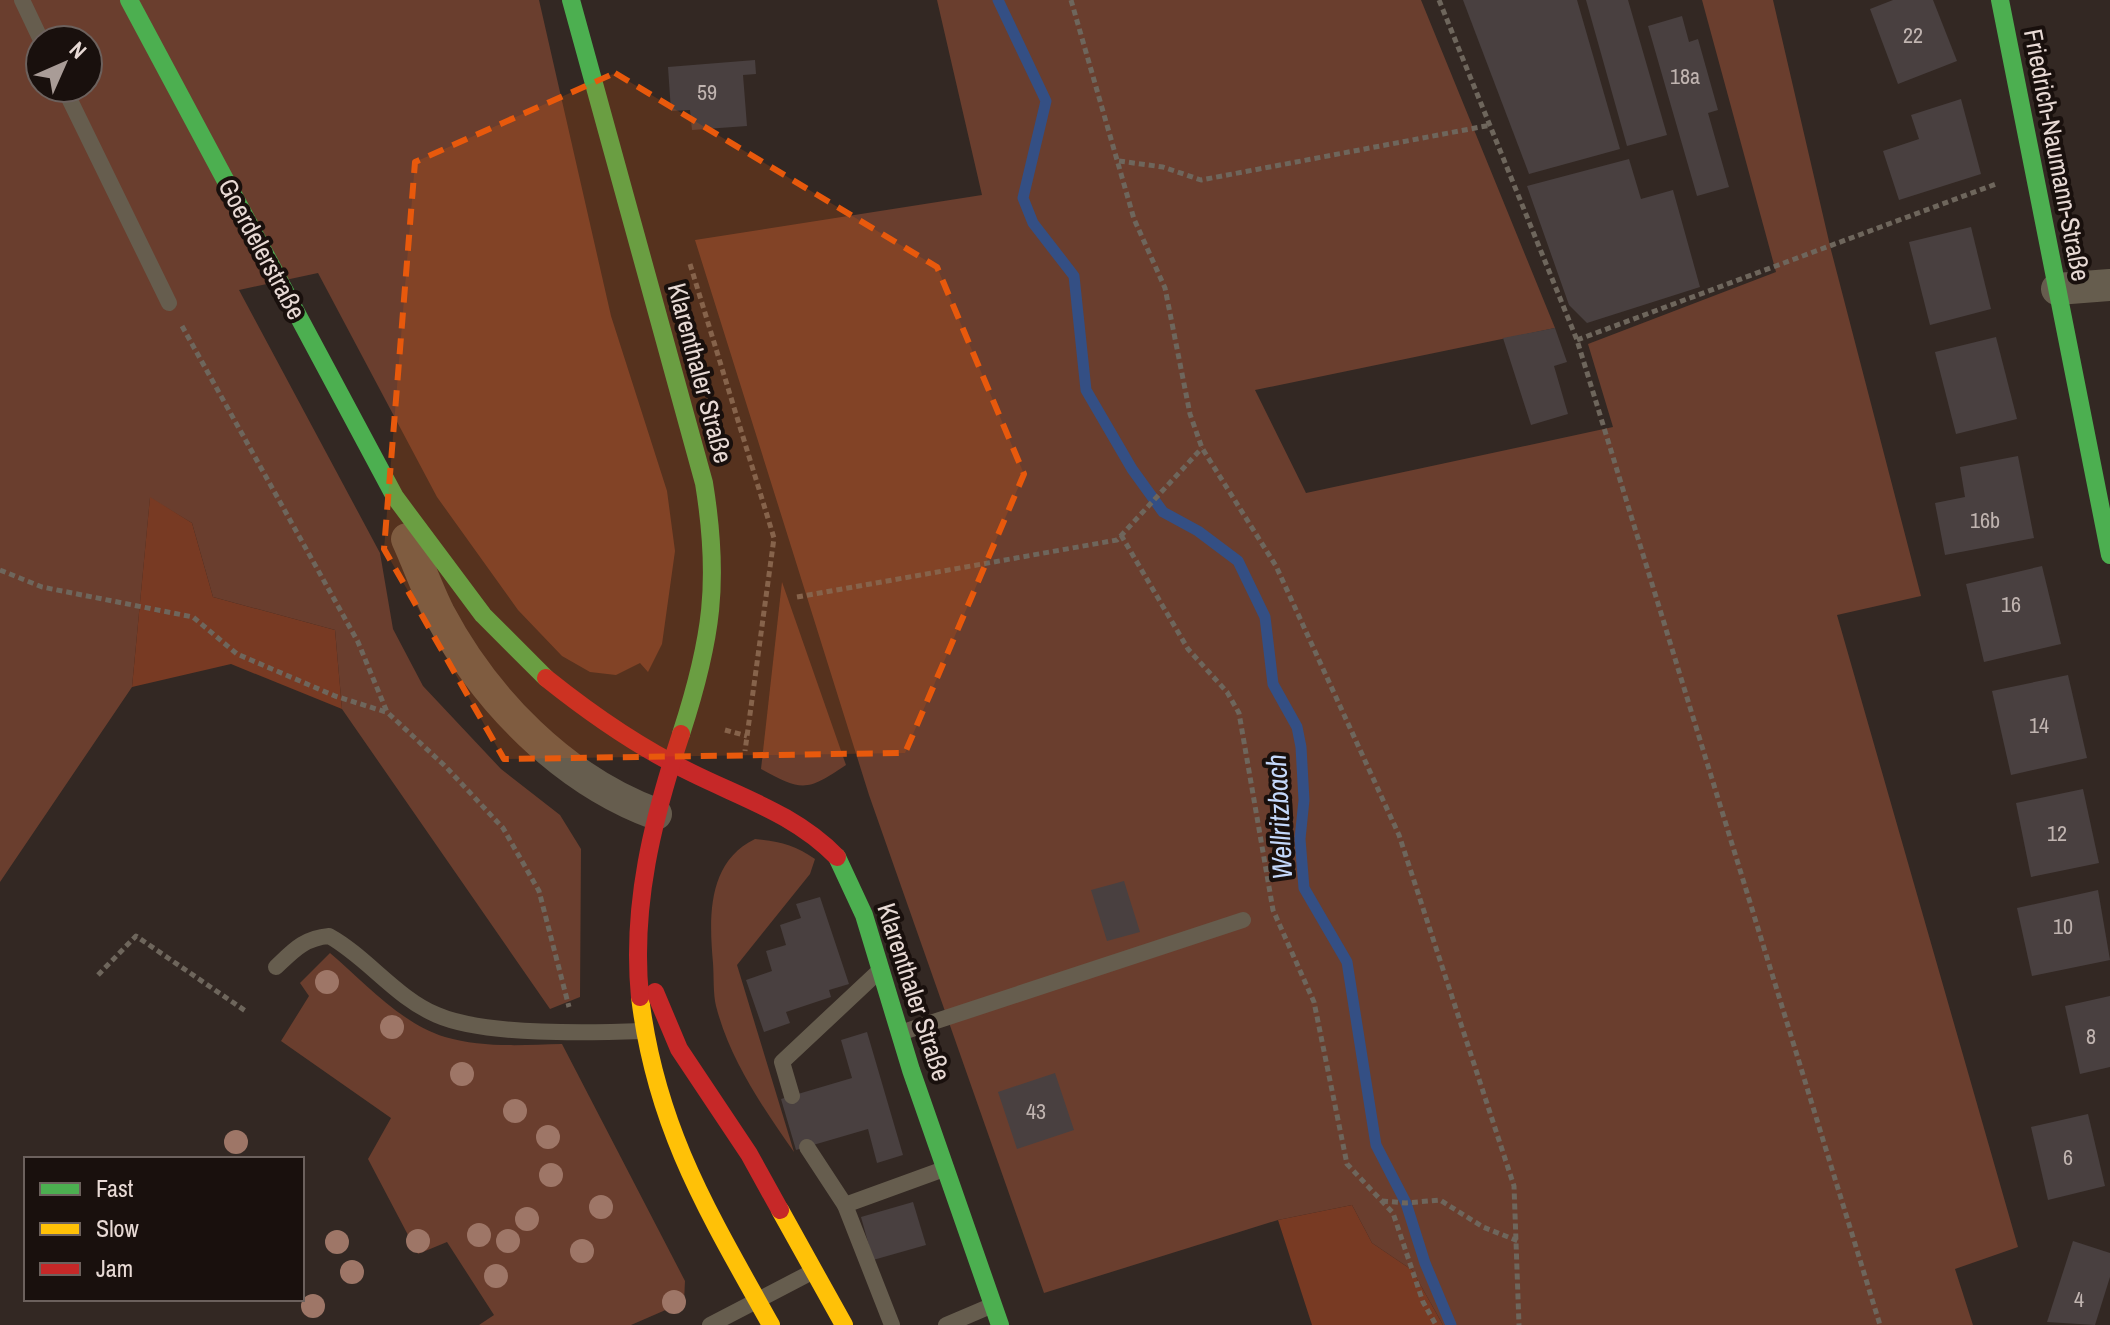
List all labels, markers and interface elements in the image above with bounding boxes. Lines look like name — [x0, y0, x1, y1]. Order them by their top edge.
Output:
house number: 22 — [1903, 20, 1923, 50]
north arrow — [24, 24, 104, 104]
street label: Friedrich-Naumann-Straße — [2016, 26, 2099, 284]
text: N — [63, 35, 93, 65]
house number: 18a — [1670, 61, 1700, 91]
house number: 59 — [697, 77, 717, 107]
street label: Goerdelerstraße — [211, 172, 314, 326]
street label: Klarenthaler Straße — [660, 279, 741, 467]
house number: 16b — [1970, 505, 2000, 535]
house number: 16 — [2001, 589, 2021, 619]
house number: 14 — [2029, 710, 2049, 740]
water label: Wellritzbach — [1257, 753, 1301, 881]
house number: 12 — [2047, 818, 2067, 848]
street label: Klarenthaler Straße — [869, 899, 960, 1085]
house number: 10 — [2053, 911, 2073, 941]
house number: 8 — [2086, 1021, 2096, 1051]
house number: 43 — [1026, 1096, 1046, 1126]
house number: 6 — [2063, 1142, 2073, 1172]
legend — [24, 1157, 304, 1301]
text: Fast — [96, 1172, 134, 1204]
text: Slow — [96, 1212, 139, 1244]
text: Jam — [96, 1252, 133, 1284]
house number: 4 — [2074, 1284, 2084, 1314]

